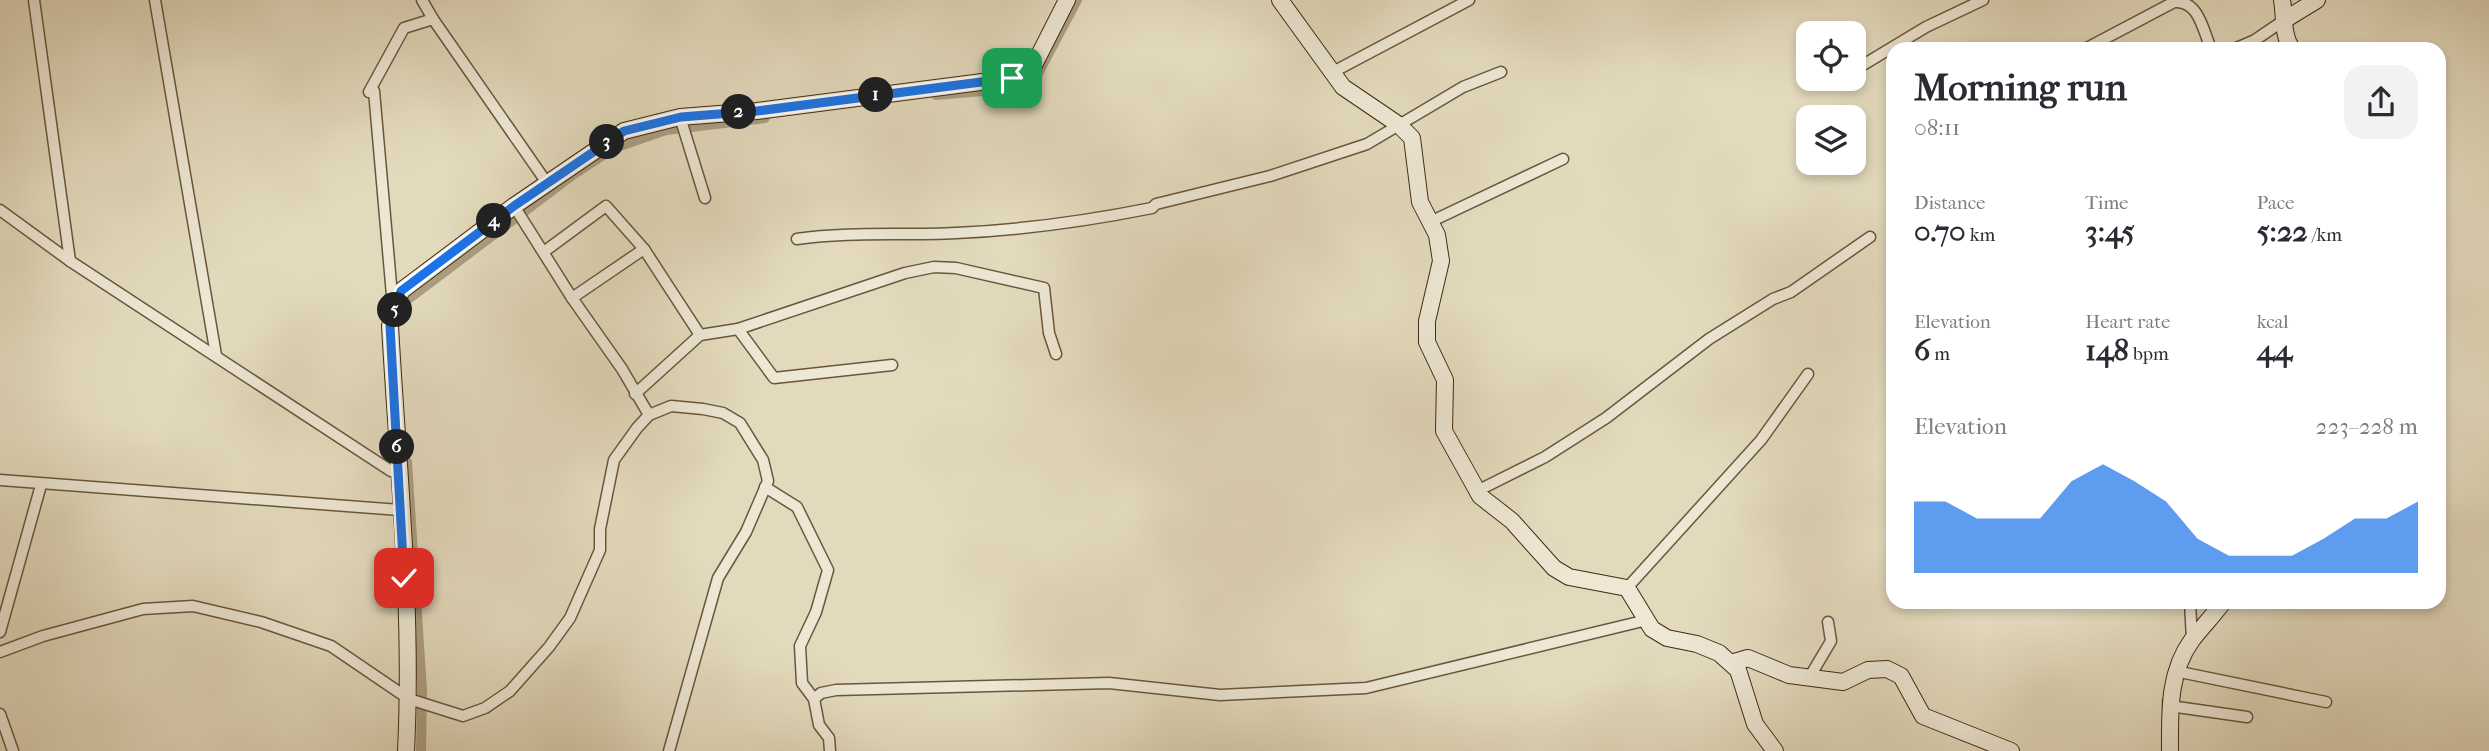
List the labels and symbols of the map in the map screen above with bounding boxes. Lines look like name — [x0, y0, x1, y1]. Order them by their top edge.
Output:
pin — [982, 48, 1042, 108]
pin: 1 — [858, 78, 894, 112]
pin: 2 — [722, 94, 756, 130]
pin: 3 — [590, 124, 624, 160]
pin: 4 — [476, 204, 512, 238]
pin: 5 — [378, 292, 412, 328]
pin: 6 — [380, 430, 414, 464]
pin — [374, 548, 434, 608]

